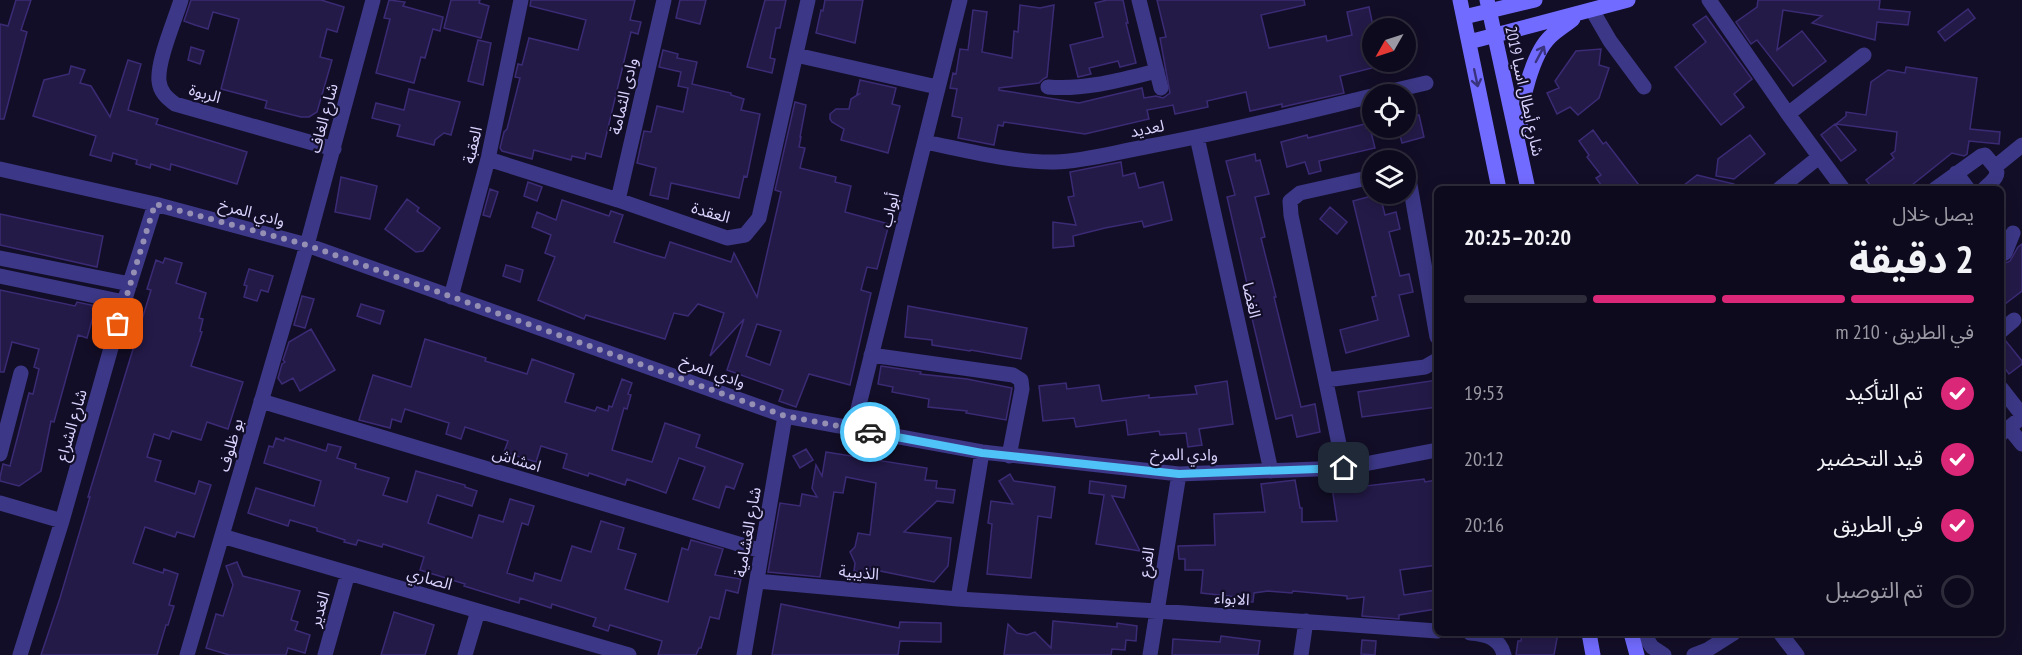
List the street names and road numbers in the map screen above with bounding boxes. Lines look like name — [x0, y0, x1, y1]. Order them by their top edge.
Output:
street label: شارع أبطال اسيا 2019 — [1499, 24, 1549, 158]
street label: وادى الثمامة — [604, 56, 642, 136]
street label: الربوة — [187, 79, 223, 107]
street label: شارع الغاف — [304, 81, 345, 156]
street label: لعديد — [1128, 115, 1166, 141]
street label: العقبة — [458, 124, 486, 166]
street label: أبواب — [875, 190, 903, 230]
street label: وادي المرخ — [216, 194, 287, 233]
street label: العقدة — [689, 197, 733, 227]
street label: الغضا — [1238, 280, 1266, 320]
street label: وادي المرخ — [677, 350, 748, 395]
street label: شارع الشراع — [51, 387, 94, 464]
street label: بو ظلوف — [213, 416, 247, 474]
street label: امشاش — [490, 442, 544, 476]
street label: وادي المرخ — [1150, 443, 1218, 468]
street label: شارع الغشامية — [729, 485, 768, 579]
street label: الفرع — [1134, 545, 1161, 579]
street label: الذيبية — [838, 560, 880, 584]
street label: الصاري — [404, 562, 455, 597]
street label: الابواء — [1214, 587, 1250, 609]
street label: الغدير — [304, 589, 334, 630]

